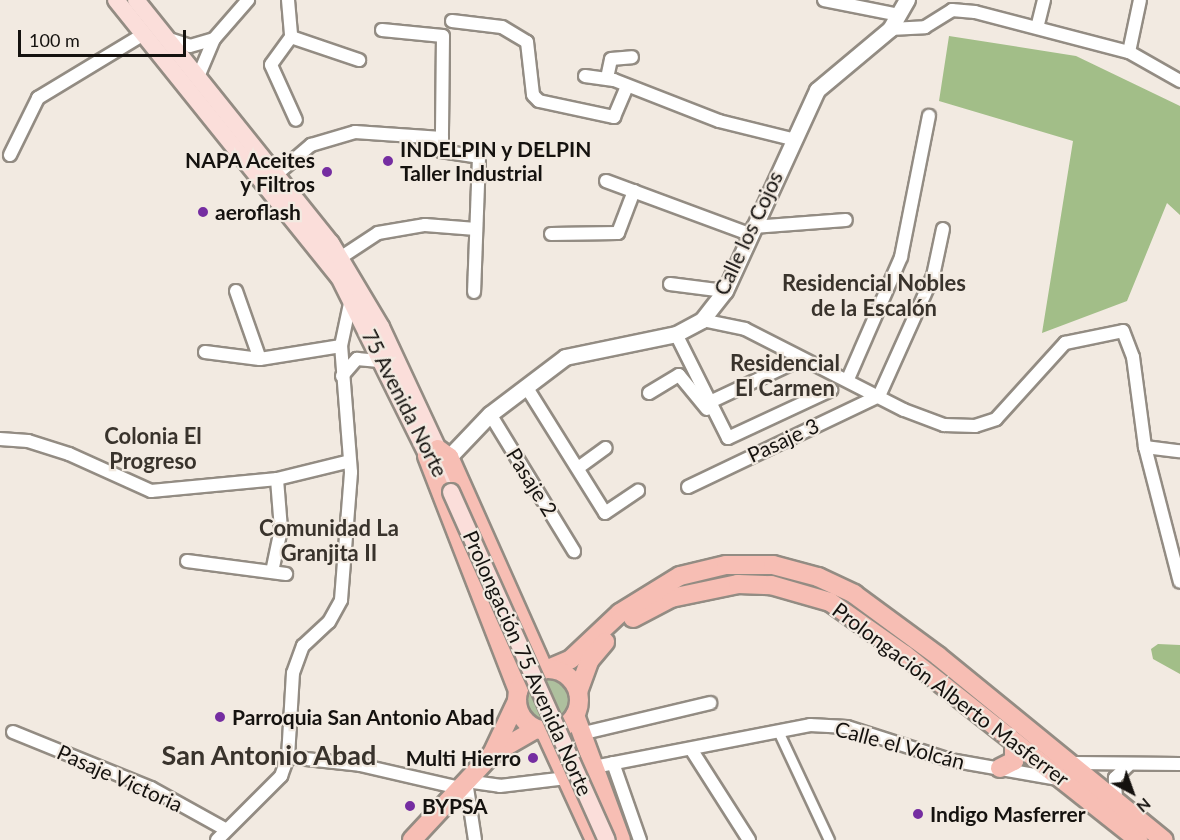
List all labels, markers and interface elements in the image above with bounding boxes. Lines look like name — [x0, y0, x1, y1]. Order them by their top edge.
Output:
scale bar — [21, 18, 189, 56]
text: 100 m — [29, 29, 80, 51]
place label: INDELPIN y DELPIN Taller Industrial — [400, 136, 592, 186]
place label: NAPA Aceites y Filtros — [184, 147, 315, 197]
marker: INDELPIN y DELPIN Taller Industrial — [381, 154, 395, 168]
marker: NAPA Aceites y Filtros — [320, 165, 334, 179]
street label: Calle los Cojos — [708, 167, 788, 299]
place label: aeroflash — [215, 199, 301, 225]
marker: aeroflash — [196, 205, 210, 219]
district label: Residencial Nobles de la Escalón — [782, 269, 966, 320]
street label: 75 Avenida Norte — [357, 325, 453, 481]
district label: Residencial El Carmen — [730, 349, 840, 400]
street label: Pasaje 3 — [743, 413, 823, 467]
district label: Colonia El Progreso — [104, 422, 202, 474]
street label: Pasaje 2 — [501, 443, 563, 521]
district label: Comunidad La Granjita II — [259, 514, 399, 566]
street label: Prolongación 75 Avenida Norte — [458, 526, 598, 800]
street label: Prolongación Alberto Masferrer — [827, 597, 1075, 791]
place label: Parroquia San Antonio Abad — [232, 704, 496, 730]
marker: Parroquia San Antonio Abad — [213, 710, 227, 724]
street label: Calle el Volcán — [832, 715, 968, 775]
street label: Pasaje Victoria — [53, 739, 187, 817]
district label: San Antonio Abad — [161, 739, 377, 771]
place label: Multi Hierro — [406, 745, 521, 771]
marker: Multi Hierro — [526, 751, 540, 765]
north arrow — [1102, 762, 1162, 822]
place label: BYPSA — [422, 793, 488, 819]
text: N — [1133, 795, 1155, 817]
marker: BYPSA — [403, 799, 417, 813]
place label: Indigo Masferrer — [930, 801, 1086, 827]
marker: Indigo Masferrer — [911, 807, 925, 821]

